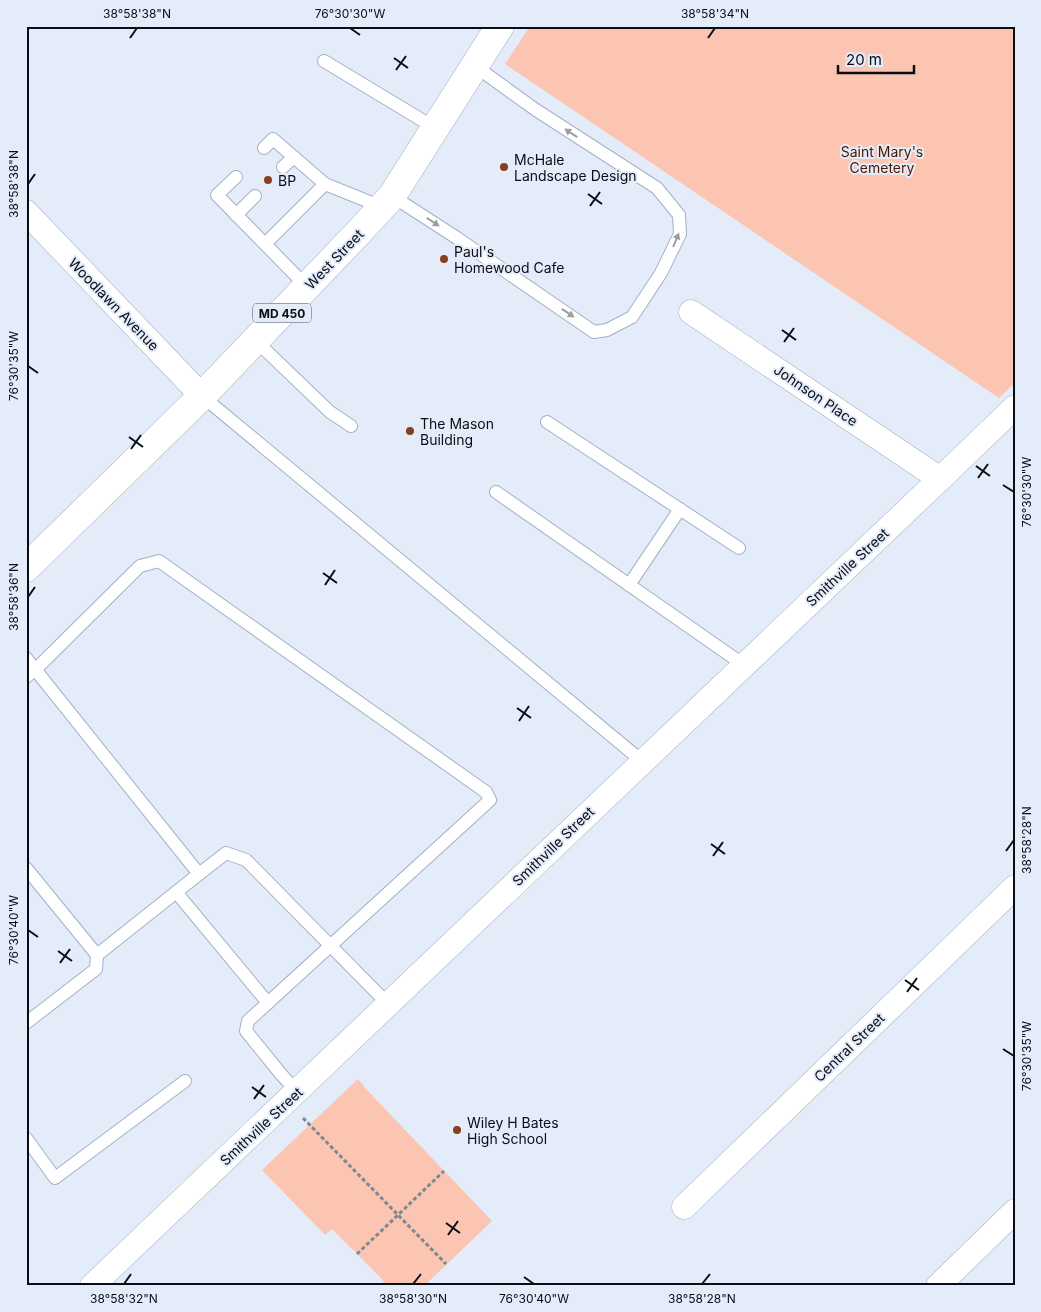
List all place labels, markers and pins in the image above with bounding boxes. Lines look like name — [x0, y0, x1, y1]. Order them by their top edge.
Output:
place label: McHale Landscape Design — [514, 151, 637, 184]
marker: McHale Landscape Design — [498, 161, 510, 173]
place label: BP — [278, 172, 296, 189]
marker: BP — [262, 174, 274, 186]
place label: Paul's Homewood Cafe — [454, 243, 565, 276]
marker: Paul's Homewood Cafe — [438, 253, 450, 265]
place label: The Mason Building — [420, 415, 494, 448]
marker: The Mason Building — [404, 425, 416, 437]
place label: Wiley H Bates High School — [467, 1114, 559, 1147]
marker: Wiley H Bates High School — [451, 1124, 463, 1136]

